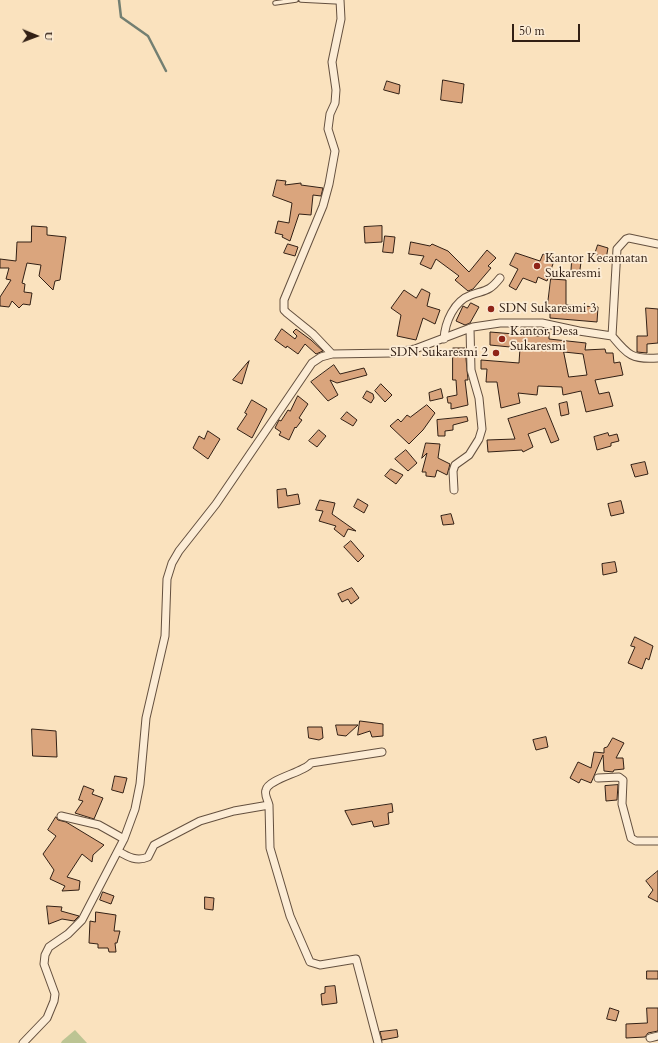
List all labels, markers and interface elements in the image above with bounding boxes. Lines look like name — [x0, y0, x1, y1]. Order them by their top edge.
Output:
north arrow — [16, 16, 56, 56]
scale bar — [514, 16, 582, 42]
text: 50 m — [519, 23, 545, 39]
text: U — [41, 32, 56, 41]
place label: Kantor Kecamatan Sukaresmi — [545, 251, 648, 282]
marker: Kantor Kecamatan Sukaresmi — [532, 261, 542, 271]
place label: SDN Sukaresmi 3 — [499, 301, 597, 317]
marker: SDN Sukaresmi 3 — [486, 304, 496, 314]
place label: Kantor Desa Sukaresmi — [510, 324, 578, 355]
marker: Kantor Desa Sukaresmi — [497, 334, 507, 344]
place label: SDN Sukaresmi 2 — [390, 345, 488, 361]
marker: SDN Sukaresmi 2 — [491, 348, 501, 358]

